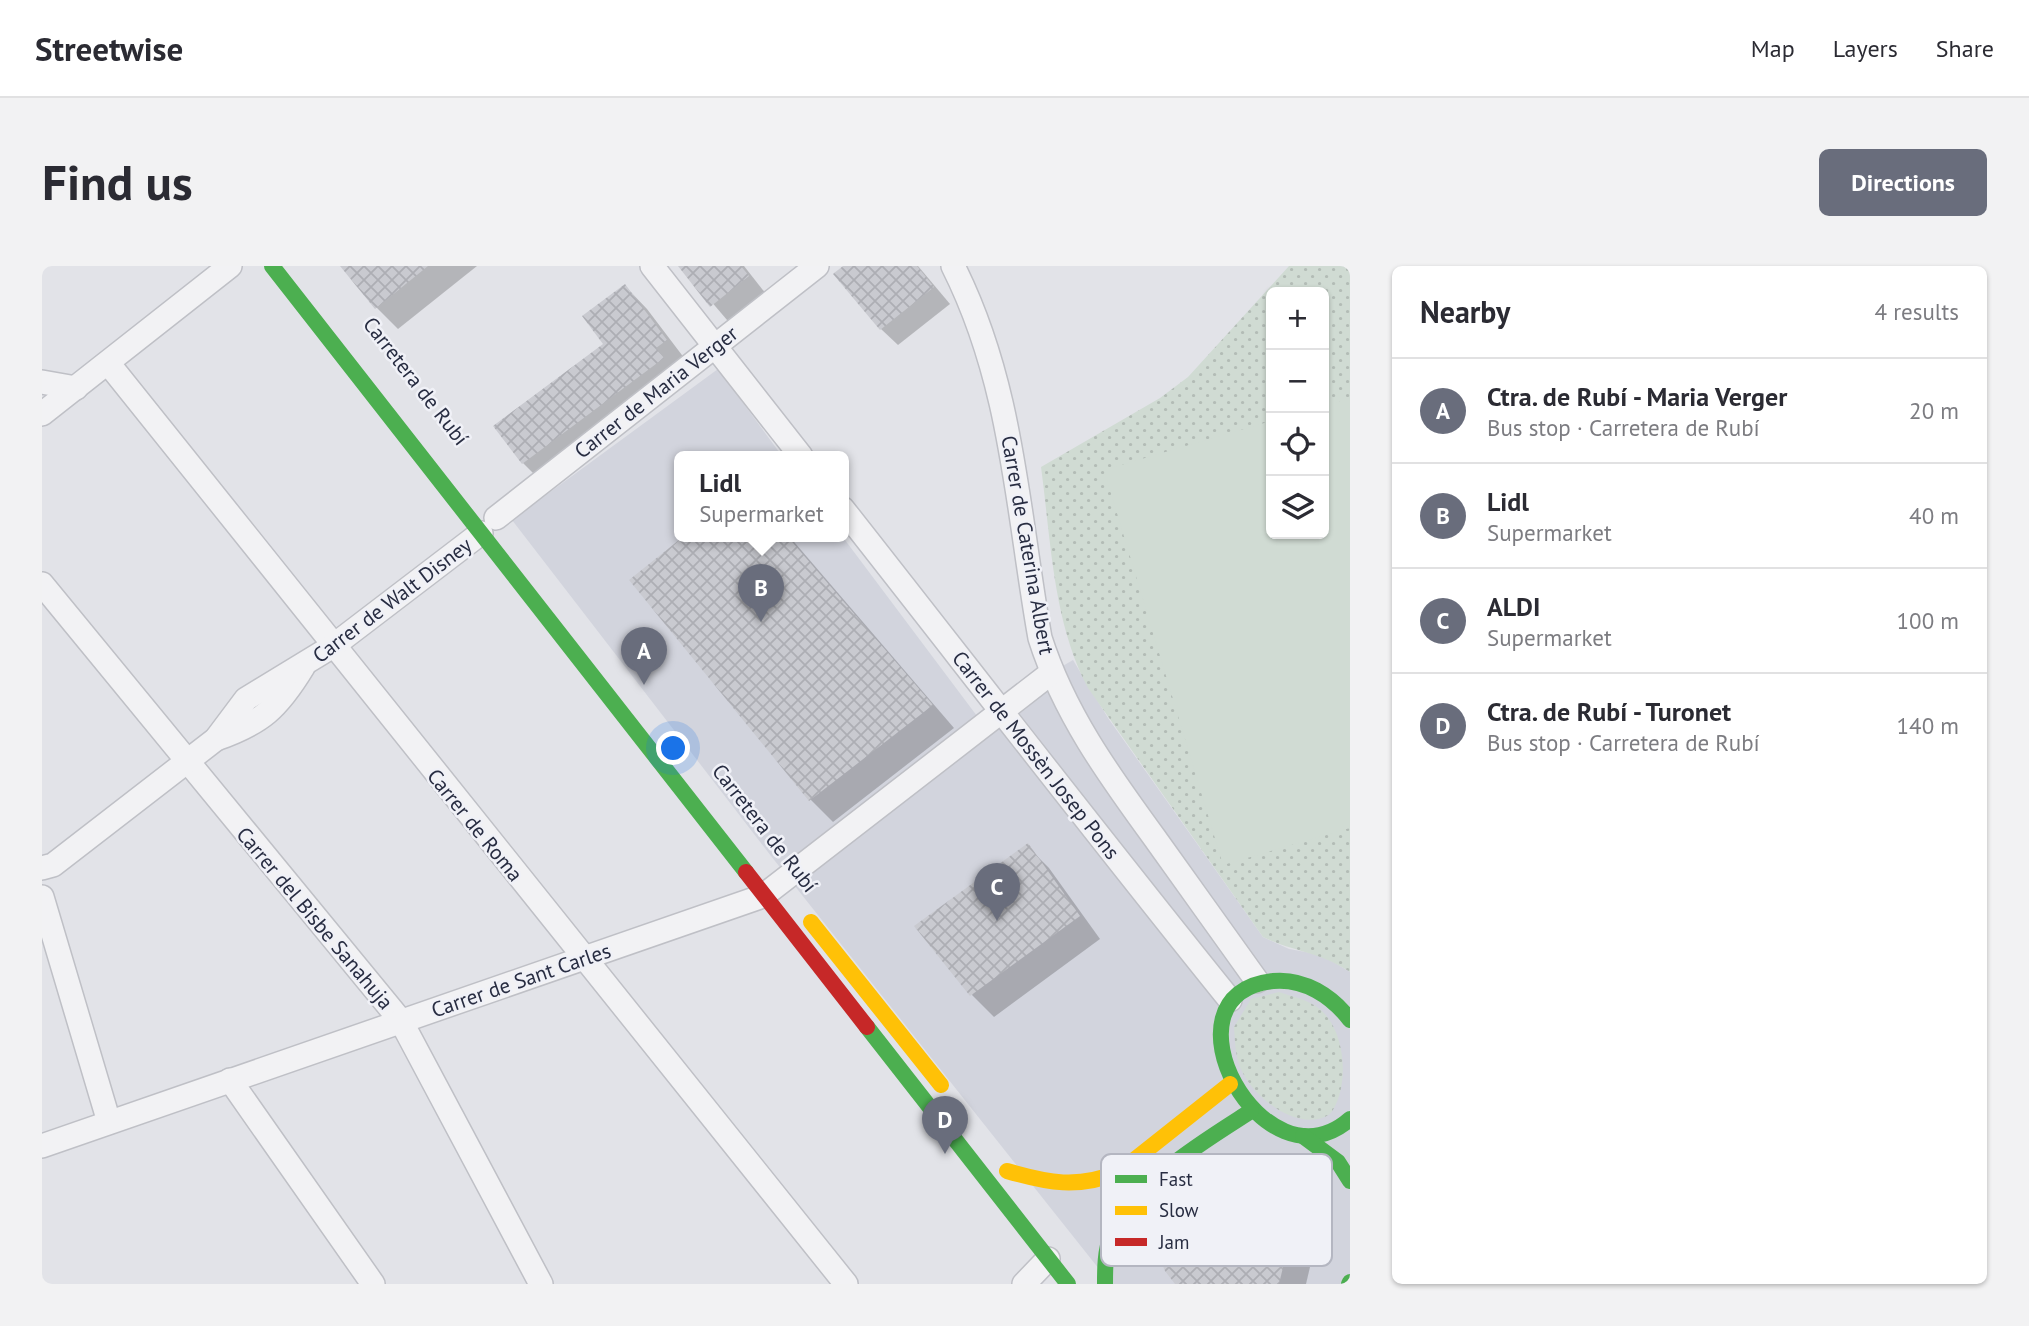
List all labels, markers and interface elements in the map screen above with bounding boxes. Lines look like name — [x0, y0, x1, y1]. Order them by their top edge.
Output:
text: Streetwise — [35, 27, 183, 70]
text: Map — [1751, 33, 1795, 64]
text: Layers — [1833, 33, 1898, 64]
text: Share — [1936, 33, 1994, 64]
button: Directions — [1819, 149, 1987, 216]
text: Find us — [42, 150, 193, 214]
map controls — [1266, 287, 1329, 539]
button: + — [1266, 287, 1329, 350]
text: Nearby — [1420, 292, 1510, 331]
text: 4 results — [1875, 297, 1959, 326]
street label: Carretera de Rubí — [357, 311, 475, 451]
street label: Carrer de Maria Verger — [569, 320, 743, 464]
button: − — [1266, 350, 1329, 413]
text: Ctra. de Rubí - Maria Verger — [1487, 380, 1787, 413]
text: A — [1436, 396, 1450, 425]
text: 20 m — [1909, 396, 1959, 425]
button: locate — [1266, 413, 1329, 476]
text: Bus stop · Carretera de Rubí — [1487, 413, 1760, 442]
street label: Carrer de Caterina Albert — [995, 433, 1061, 657]
popup — [674, 451, 849, 542]
text: Lidl — [699, 466, 741, 499]
button: layers — [1266, 476, 1329, 539]
text: Lidl — [1487, 485, 1529, 518]
text: Supermarket — [699, 499, 824, 528]
text: B — [1436, 501, 1450, 530]
text: 40 m — [1909, 501, 1959, 530]
text: Supermarket — [1487, 518, 1612, 547]
street label: Carrer de Walt Disney — [307, 531, 477, 669]
pin: B — [738, 564, 784, 622]
text: ALDI — [1487, 590, 1540, 623]
text: C — [1437, 606, 1449, 635]
text: 100 m — [1897, 606, 1959, 635]
text: Supermarket — [1487, 623, 1612, 652]
pin: A — [621, 627, 667, 685]
street label: Carrer de Mossèn Josep Pons — [946, 645, 1126, 865]
text: Ctra. de Rubí - Turonet — [1487, 695, 1731, 728]
text: D — [1436, 711, 1450, 740]
text: 140 m — [1897, 711, 1959, 740]
text: Bus stop · Carretera de Rubí — [1487, 728, 1760, 757]
your location — [656, 731, 690, 765]
street label: Carretera de Rubí — [706, 758, 824, 898]
street label: Carrer de Roma — [421, 763, 529, 887]
street label: Carrer del Bisbe Sanahuja — [231, 821, 399, 1015]
pin: C — [974, 863, 1020, 921]
street label: Carrer de Sant Carles — [428, 937, 614, 1023]
pin: D — [922, 1096, 968, 1154]
legend — [1101, 1154, 1332, 1266]
text: Fast — [1159, 1167, 1193, 1191]
text: Slow — [1159, 1198, 1199, 1222]
text: Jam — [1158, 1230, 1189, 1254]

